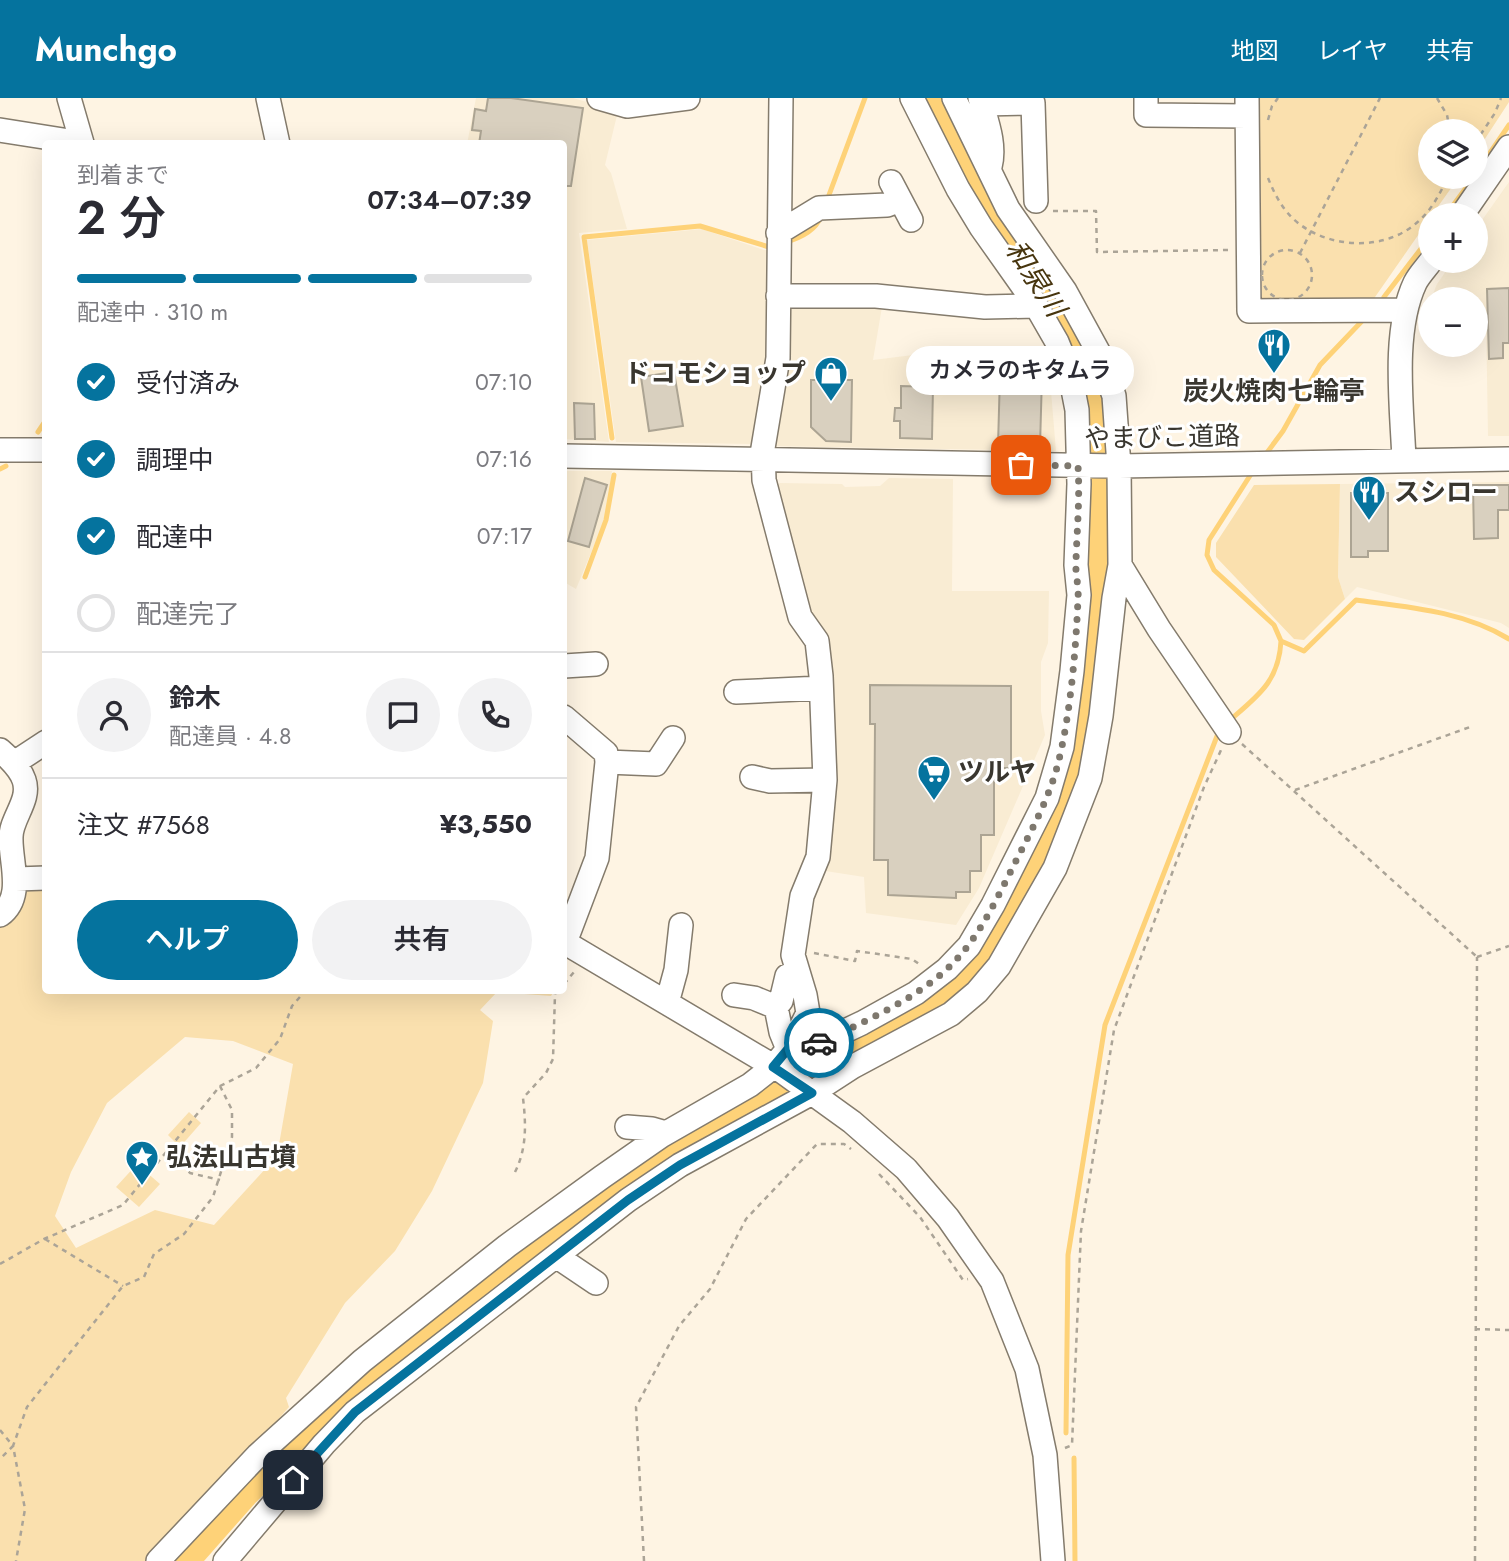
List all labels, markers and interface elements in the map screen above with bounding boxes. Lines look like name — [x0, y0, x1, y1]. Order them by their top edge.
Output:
text: Munchgo — [35, 26, 177, 73]
text: 地図 — [1231, 33, 1279, 68]
text: レイヤ — [1317, 33, 1388, 68]
text: 共有 — [1426, 33, 1474, 68]
map controls — [1418, 119, 1488, 357]
button: layers — [1418, 119, 1488, 189]
text: 到着まで — [77, 158, 169, 192]
text: 07:34–07:39 — [367, 181, 532, 219]
text: 2 分 — [77, 185, 166, 251]
button: + — [1418, 203, 1488, 273]
water label: 和泉川 — [996, 232, 1077, 327]
button: − — [1418, 287, 1488, 357]
text: 配達中 · 310 m — [77, 295, 228, 329]
restaurant icon: 炭火焼肉七輪亭 — [1255, 326, 1293, 375]
callout: カメラのキタムラ — [907, 346, 1135, 395]
text: カメラのキタムラ — [929, 353, 1111, 387]
place label: ドコモショップ — [624, 354, 806, 392]
shop icon: ドコモショップ — [812, 354, 850, 403]
icon: check — [77, 363, 115, 401]
text: 受付済み — [136, 364, 240, 402]
text: 07:10 — [475, 365, 532, 399]
place label: 炭火焼肉七輪亭 — [1183, 372, 1365, 410]
street label: やまびこ道路 — [1084, 417, 1240, 457]
pin — [991, 435, 1051, 495]
icon: check — [77, 440, 115, 478]
text: 調理中 — [136, 441, 214, 479]
text: 07:16 — [476, 442, 532, 476]
icon: bag — [1002, 446, 1040, 484]
restaurant icon: スシロー — [1350, 473, 1388, 522]
place label: スシロー — [1394, 473, 1498, 511]
icon: check — [77, 517, 115, 555]
text: 配達中 — [136, 518, 214, 556]
text: 07:17 — [477, 519, 532, 553]
text: 配達完了 — [136, 595, 240, 633]
button: person — [77, 678, 151, 752]
button: chat — [366, 678, 440, 752]
button: phone — [458, 678, 532, 752]
text: 鈴木 — [169, 679, 221, 717]
text: 配達員 · 4.8 — [169, 719, 292, 753]
supermarket icon: ツルヤ — [915, 753, 953, 802]
place label: ツルヤ — [958, 753, 1036, 791]
text: ¥3,550 — [440, 805, 532, 843]
text: 注文 #7568 — [77, 806, 210, 844]
button: ヘルプ — [77, 900, 298, 980]
button: 共有 — [312, 900, 532, 980]
courier — [784, 1008, 854, 1078]
icon: car — [800, 1024, 838, 1062]
place icon: 弘法山古墳 — [123, 1138, 161, 1187]
place label: 弘法山古墳 — [166, 1138, 296, 1176]
pin — [263, 1450, 323, 1510]
icon: home — [274, 1461, 312, 1499]

